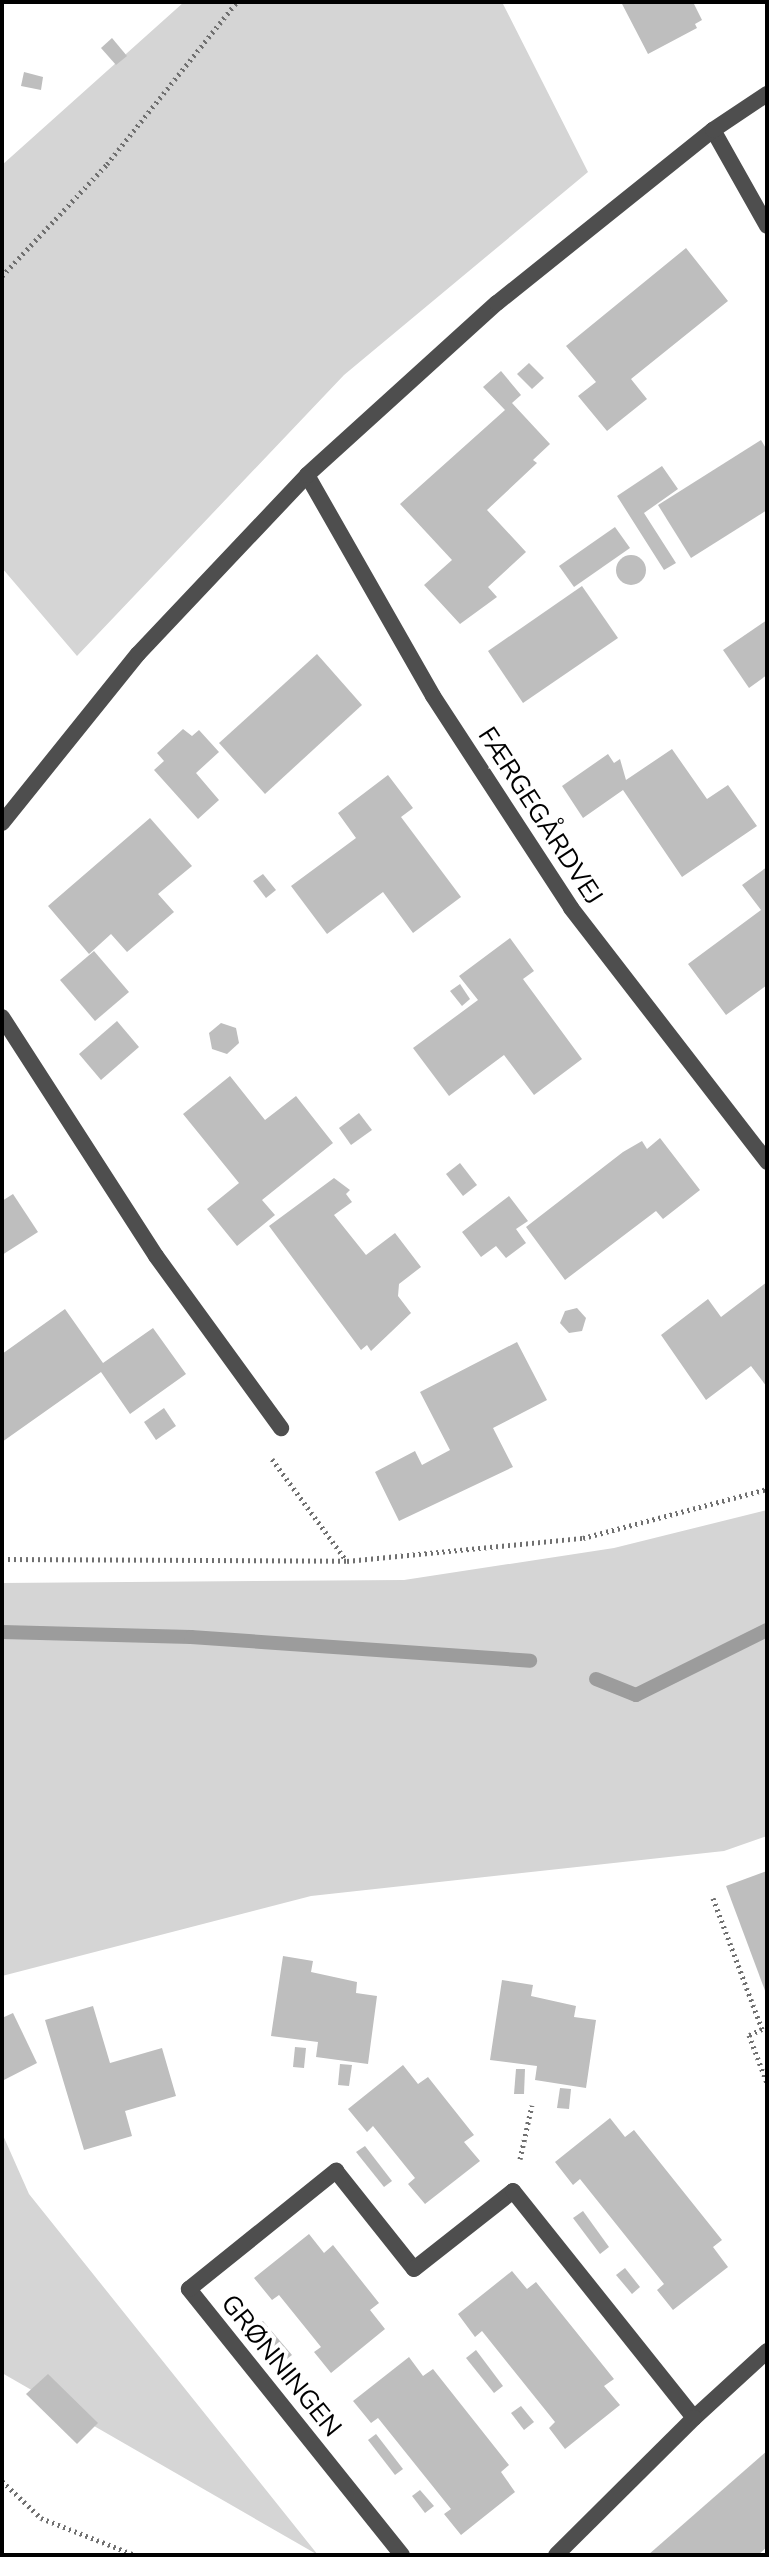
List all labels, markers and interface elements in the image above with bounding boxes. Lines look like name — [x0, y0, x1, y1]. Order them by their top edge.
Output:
street label: FÆRGEGÅRDVEJ — [471, 721, 609, 911]
street label: GRØNNINGEN — [214, 2289, 348, 2443]

